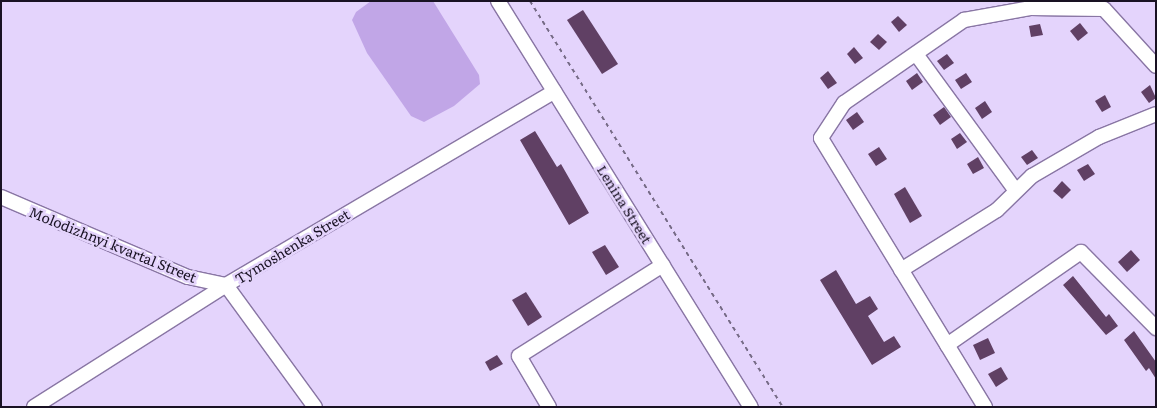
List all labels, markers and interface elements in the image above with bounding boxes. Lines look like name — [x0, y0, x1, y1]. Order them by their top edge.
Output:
street label: Lenina Street — [594, 162, 656, 246]
street label: Molodizhnyi kvartal Street — [27, 203, 199, 285]
street label: Tymoshenka Street — [232, 205, 352, 287]

